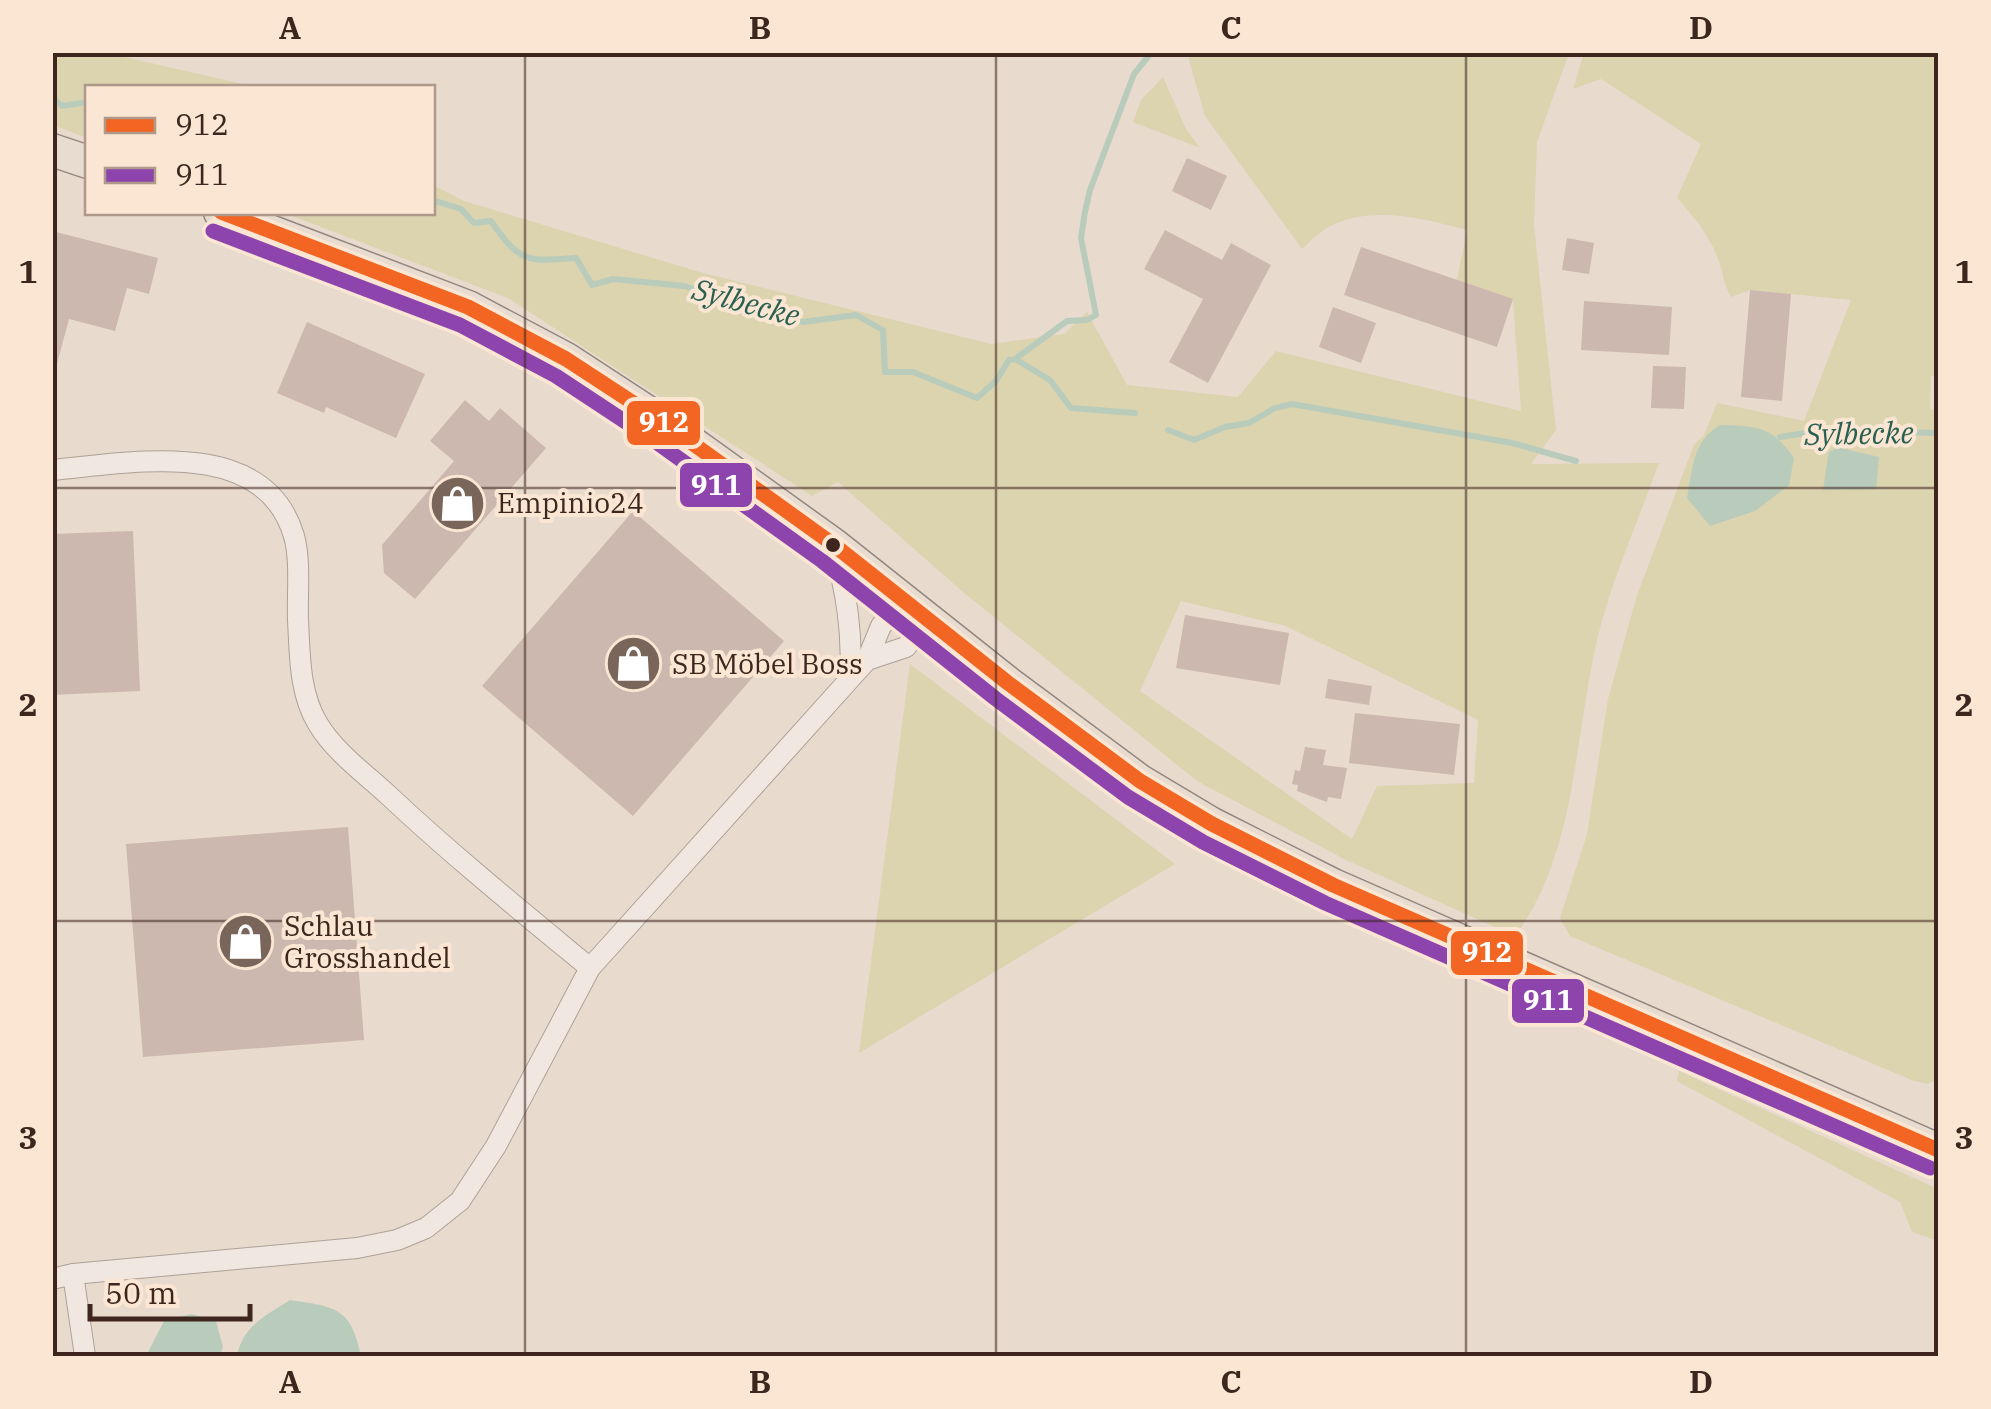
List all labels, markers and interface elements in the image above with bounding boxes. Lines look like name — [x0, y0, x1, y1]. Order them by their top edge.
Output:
text: A — [279, 6, 301, 48]
text: B — [749, 6, 771, 48]
text: C — [1220, 6, 1242, 48]
text: D — [1689, 6, 1713, 48]
legend — [85, 85, 435, 215]
text: 912 — [175, 104, 229, 143]
text: 911 — [175, 154, 229, 193]
text: 1 — [18, 250, 38, 292]
text: 1 — [1954, 250, 1974, 292]
water label: Sylbecke — [688, 268, 804, 335]
line badge: 912 — [625, 399, 702, 447]
text: 912 — [639, 403, 689, 440]
water label: Sylbecke — [1803, 412, 1914, 453]
line badge: 911 — [678, 461, 754, 509]
text: 911 — [691, 466, 741, 503]
shop icon: Empinio24 — [428, 473, 488, 533]
place label: Empinio24 — [497, 484, 644, 521]
unlabelled marker — [823, 535, 843, 555]
shop icon: SB Möbel Boss — [603, 634, 663, 694]
place label: SB Möbel Boss — [672, 645, 863, 682]
text: 2 — [18, 683, 38, 725]
text: 2 — [1954, 683, 1974, 725]
place label: Schlau Grosshandel — [284, 907, 451, 976]
shop icon: Schlau Grosshandel — [215, 912, 275, 972]
line badge: 912 — [1449, 929, 1525, 977]
text: 912 — [1462, 933, 1512, 970]
line badge: 911 — [1510, 977, 1586, 1025]
text: 911 — [1523, 981, 1573, 1018]
text: 3 — [18, 1116, 38, 1158]
text: 3 — [1954, 1116, 1974, 1158]
scale bar — [90, 1259, 250, 1321]
text: 50 m — [105, 1273, 177, 1312]
text: A — [279, 1360, 301, 1402]
text: B — [749, 1360, 771, 1402]
text: C — [1220, 1360, 1242, 1402]
text: D — [1689, 1360, 1713, 1402]

